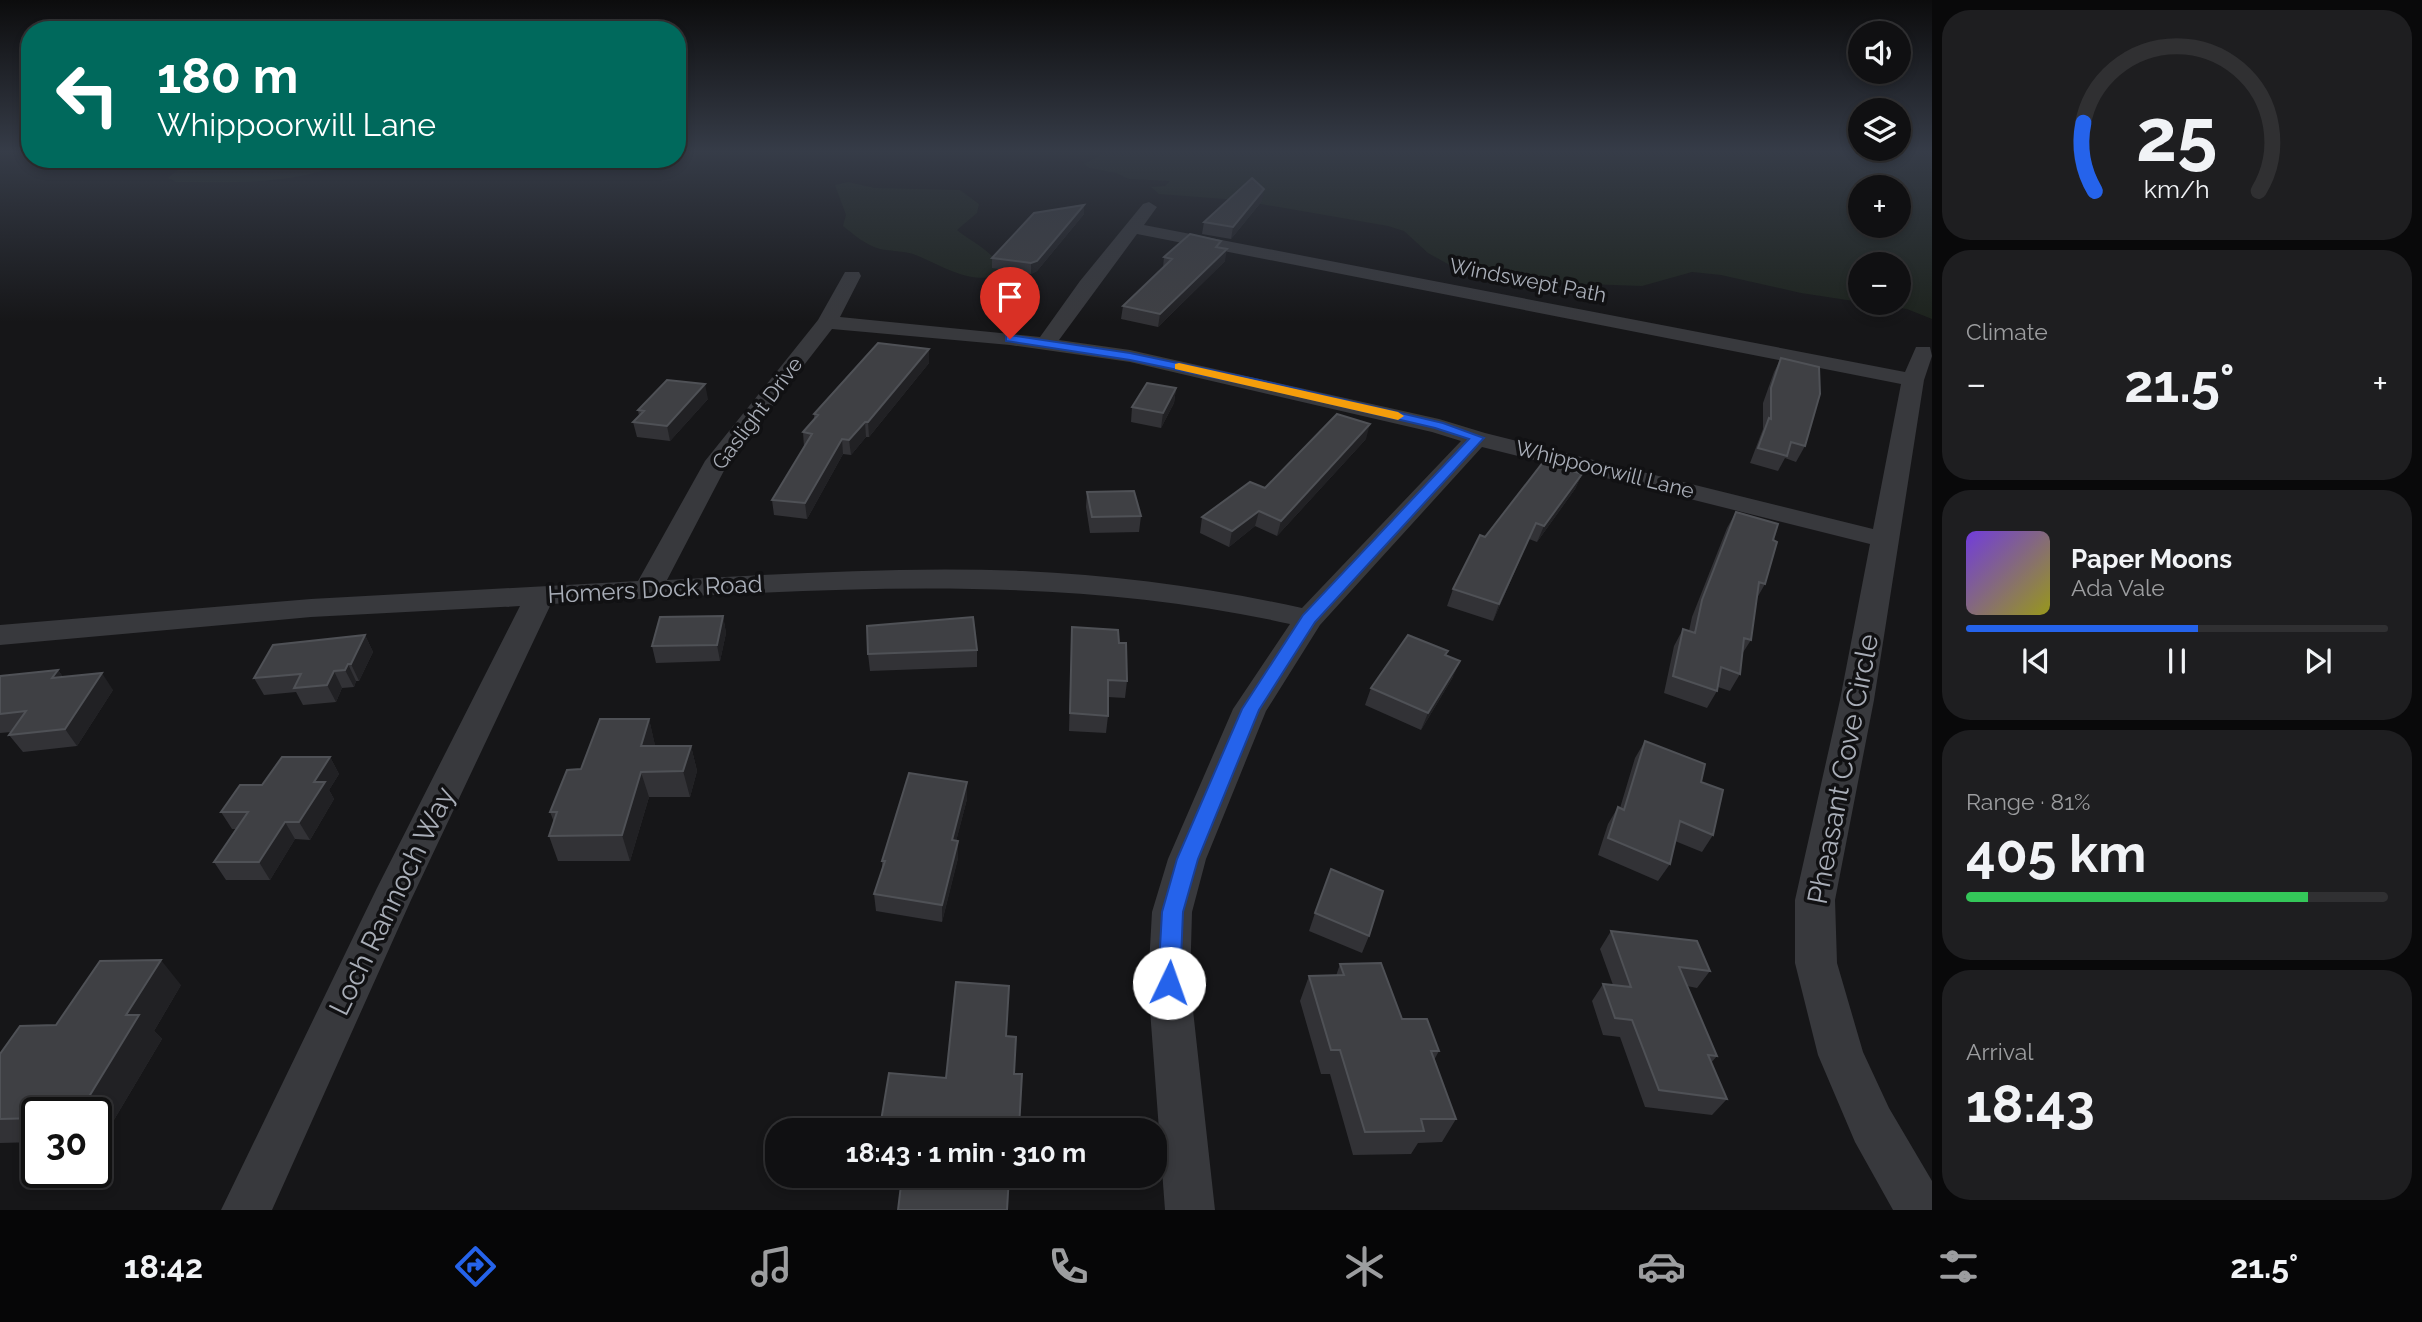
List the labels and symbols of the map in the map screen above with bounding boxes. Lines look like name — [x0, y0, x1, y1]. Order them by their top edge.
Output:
street label: Windswept Path — [1447, 253, 1609, 307]
pin — [980, 267, 1040, 339]
street label: Gaslight Drive — [707, 352, 807, 474]
street label: Whippoorwill Lane — [1513, 435, 1697, 503]
street label: Homers Dock Road — [547, 569, 763, 609]
street label: Pheasant Cove Circle — [1801, 631, 1885, 907]
street label: Loch Rannoch Way — [322, 782, 462, 1020]
position arrow — [1132, 946, 1206, 1020]
speed limit sign: 30 — [21, 1097, 112, 1188]

